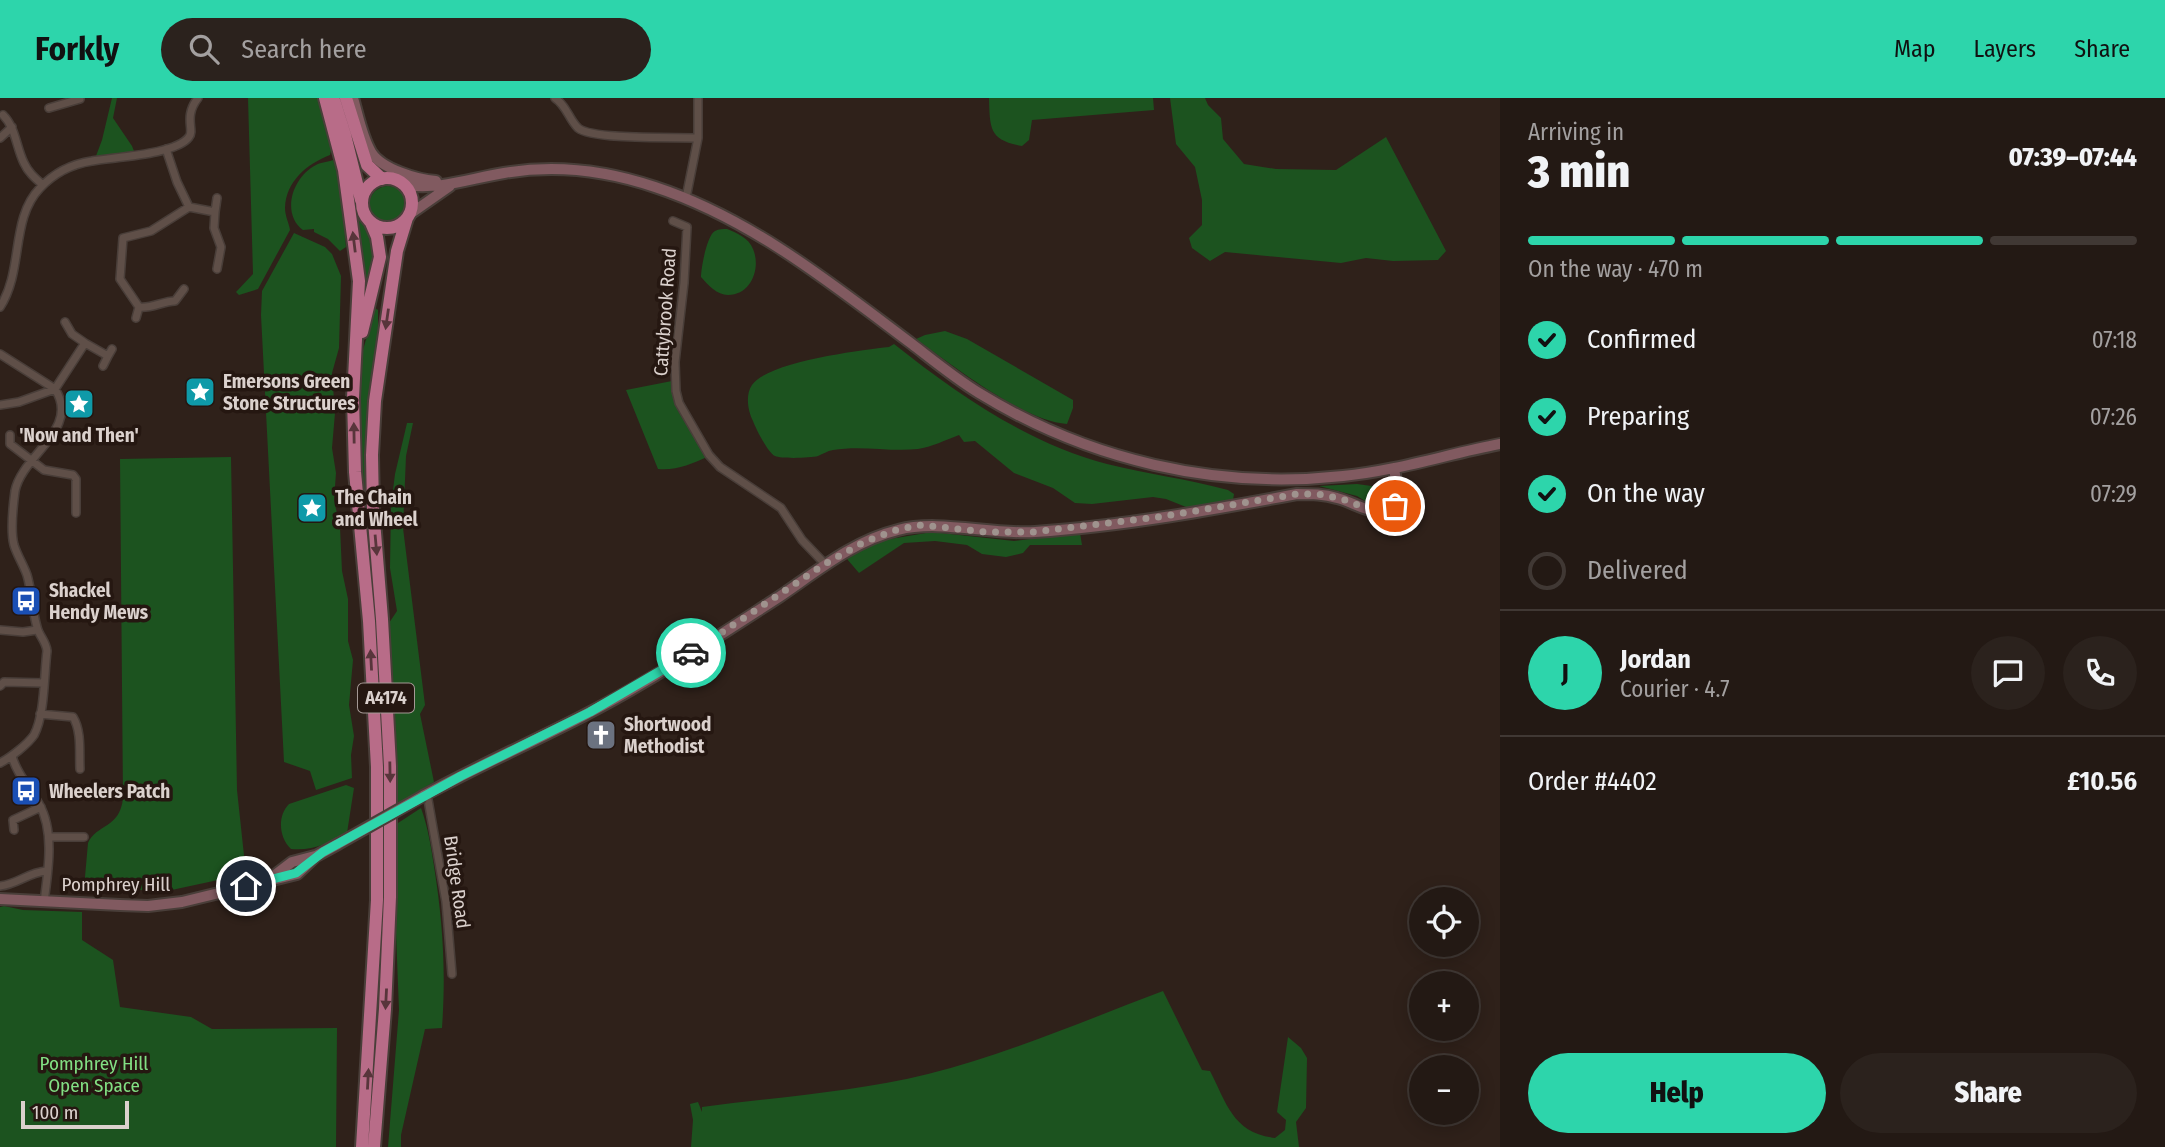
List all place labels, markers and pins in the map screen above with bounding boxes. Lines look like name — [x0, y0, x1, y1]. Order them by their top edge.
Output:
place label: Emersons Green Stone Structures — [223, 370, 356, 415]
place icon: Emersons Green Stone Structures — [183, 375, 217, 409]
place icon: 'Now and Then' — [62, 387, 96, 421]
place label: 'Now and Then' — [19, 424, 139, 447]
pin — [1365, 476, 1425, 536]
place label: The Chain and Wheel — [335, 486, 419, 531]
place icon: The Chain and Wheel — [295, 491, 329, 525]
place label: Shackel Hendy Mews — [49, 579, 149, 624]
bus stop icon: Shackel Hendy Mews — [9, 584, 43, 618]
place label: Shortwood Methodist — [624, 713, 711, 758]
church icon: Shortwood Methodist — [584, 718, 618, 752]
bus stop icon: Wheelers Patch — [9, 774, 43, 808]
place label: Wheelers Patch — [49, 780, 170, 803]
pin — [216, 856, 276, 916]

